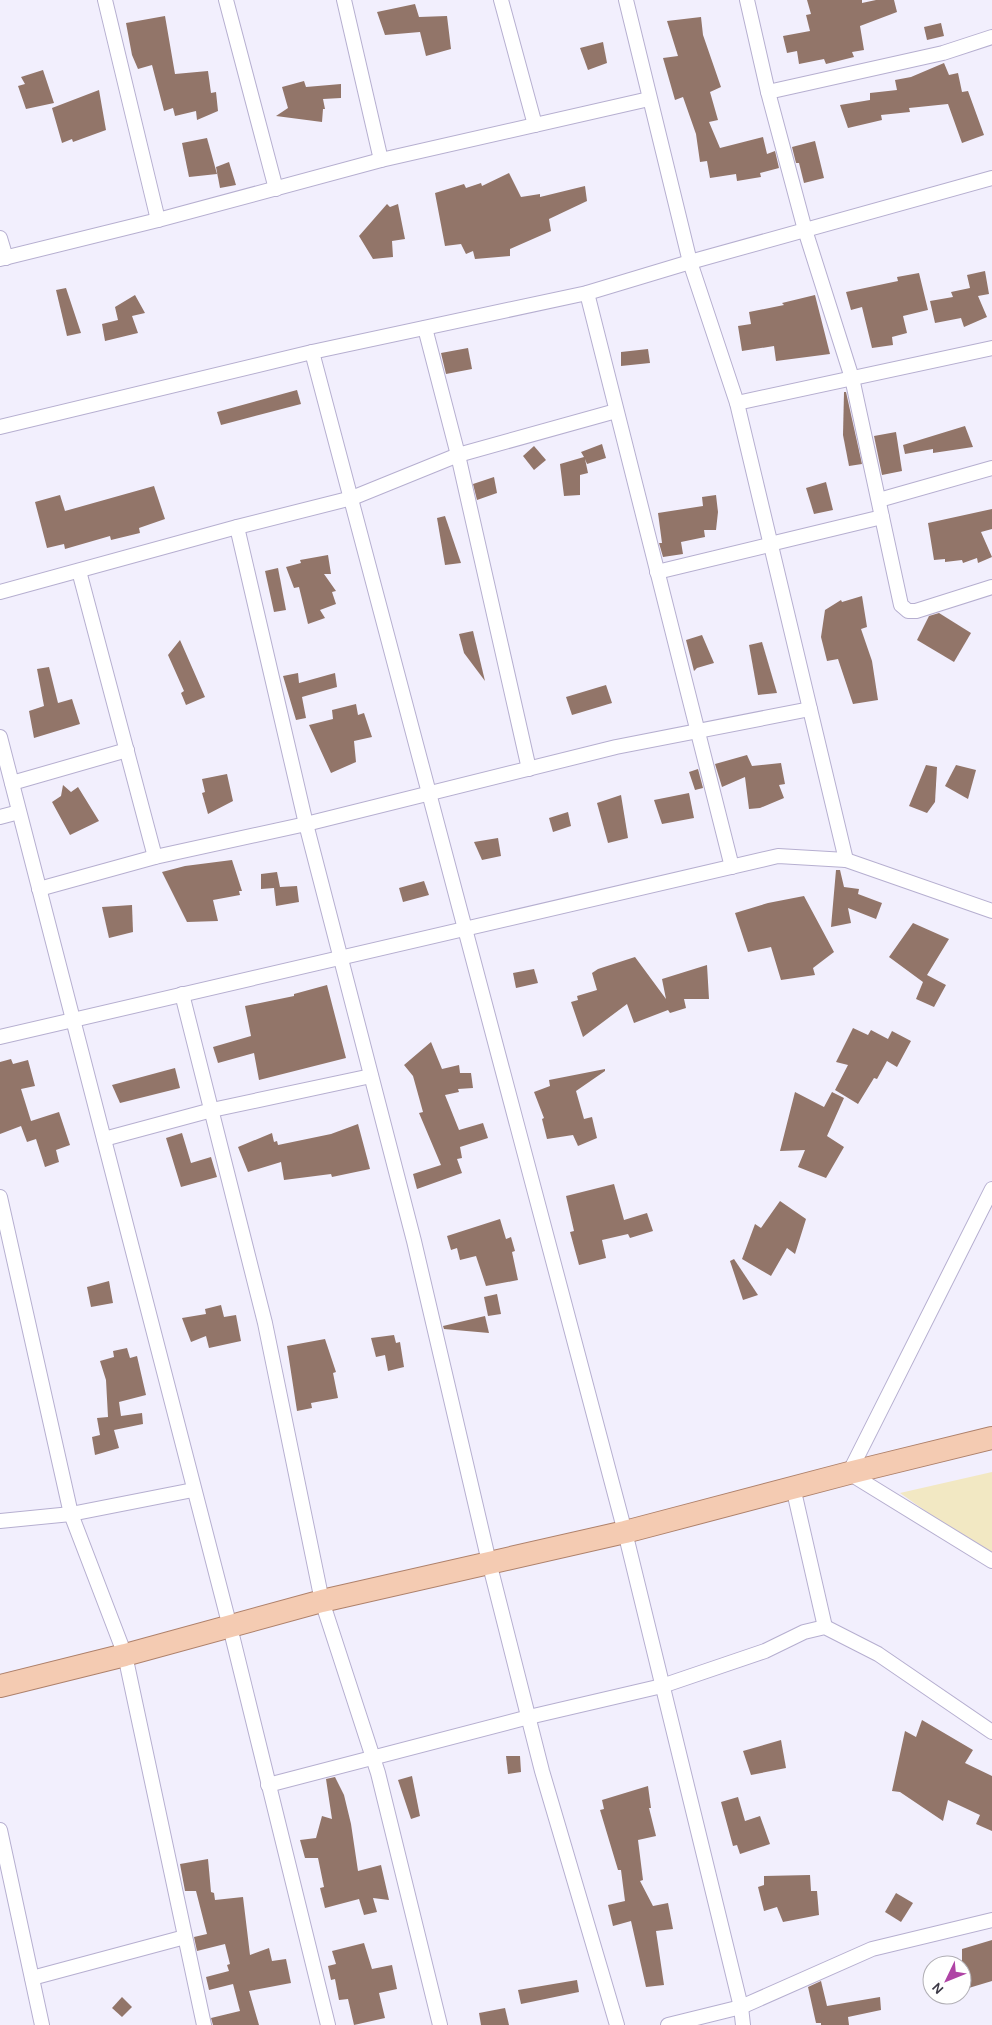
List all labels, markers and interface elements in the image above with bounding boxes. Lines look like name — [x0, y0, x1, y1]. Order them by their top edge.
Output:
north arrow — [922, 1955, 972, 2005]
text: N — [928, 1979, 948, 1998]

